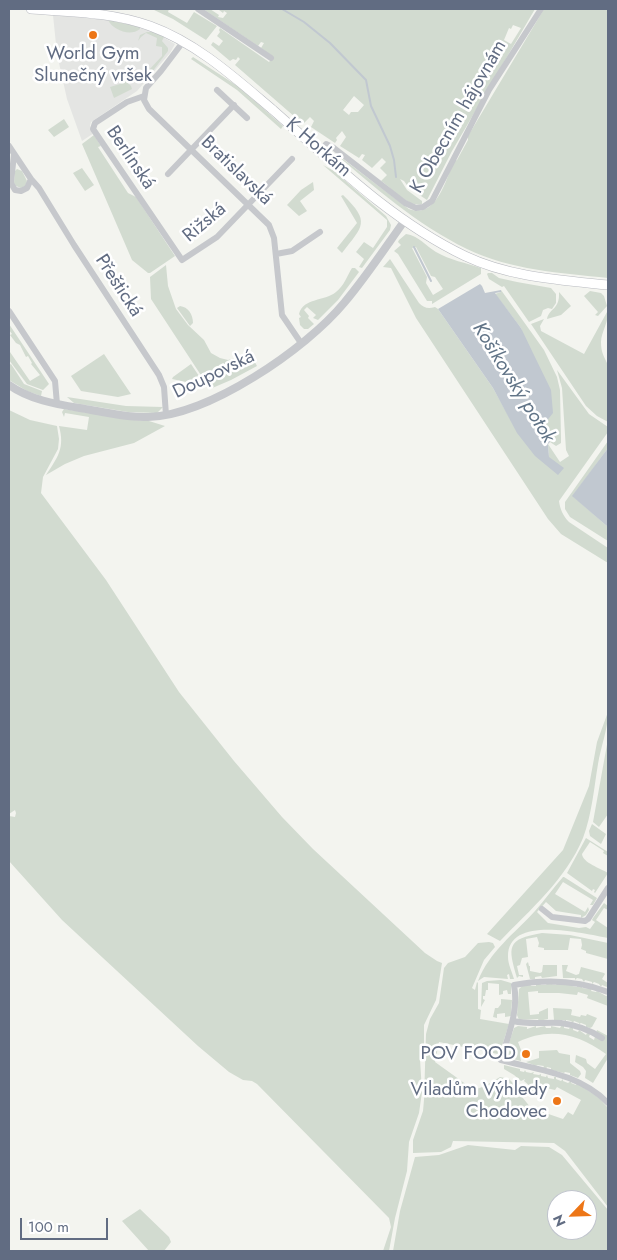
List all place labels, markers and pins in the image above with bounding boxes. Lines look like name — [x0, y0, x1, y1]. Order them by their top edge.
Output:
marker: World Gym Slunečný vršek — [87, 29, 99, 41]
place label: World Gym Slunečný vršek — [34, 43, 152, 87]
place label: POV FOOD — [420, 1043, 516, 1065]
marker: POV FOOD — [520, 1048, 532, 1060]
place label: Viladům Výhledy Chodovec — [410, 1079, 547, 1123]
marker: Viladům Výhledy Chodovec — [551, 1095, 563, 1107]

